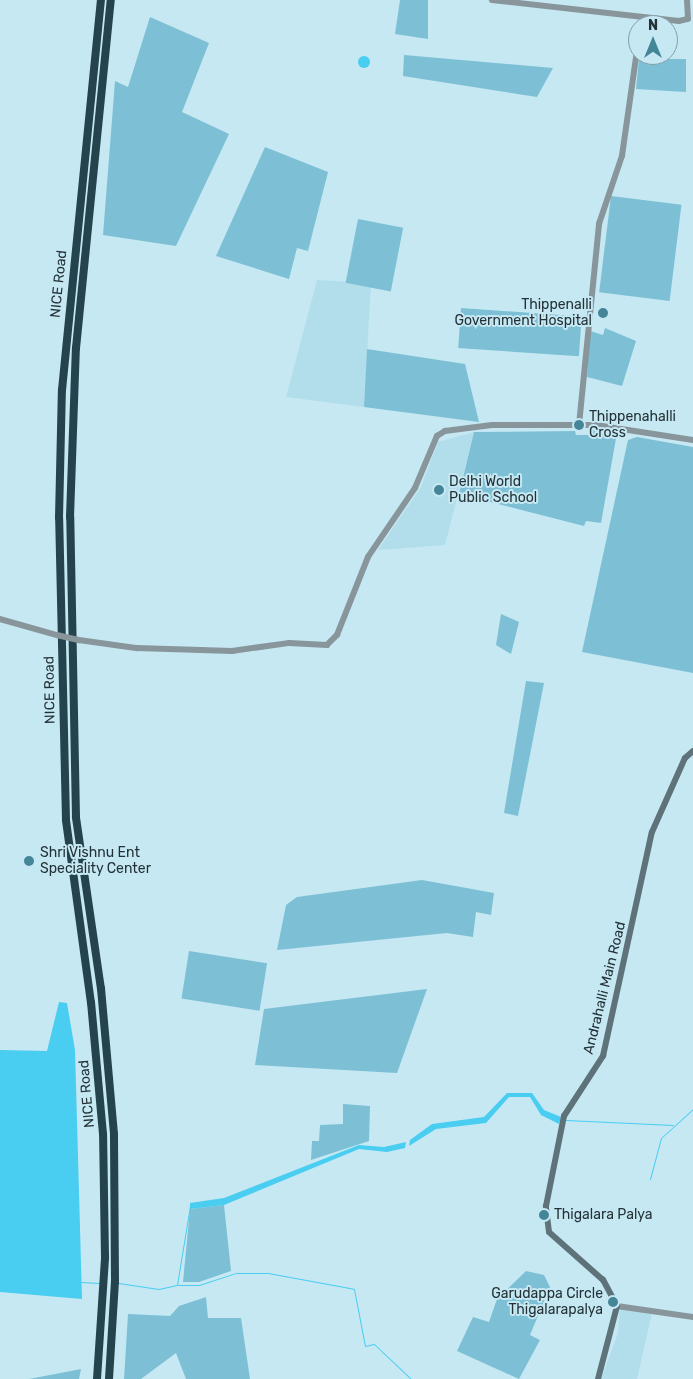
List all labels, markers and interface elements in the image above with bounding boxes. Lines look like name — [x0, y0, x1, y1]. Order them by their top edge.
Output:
north arrow — [628, 15, 678, 65]
text: N — [648, 17, 658, 34]
street label: NICE Road — [47, 249, 71, 319]
place label: Thippenalli Government Hospital — [454, 297, 592, 330]
marker: Thippenalli Government Hospital — [596, 306, 610, 320]
place label: Thippenahalli Cross — [589, 409, 676, 442]
marker: Thippenahalli Cross — [573, 419, 585, 431]
place label: Delhi World Public School — [449, 474, 537, 507]
marker: Delhi World Public School — [433, 484, 445, 496]
street label: NICE Road — [41, 656, 59, 724]
place label: Shri Vishnu Ent Speciality Center — [40, 845, 151, 878]
marker: Shri Vishnu Ent Speciality Center — [22, 854, 36, 868]
street label: Andrahalli Main Road — [580, 920, 630, 1056]
street label: NICE Road — [76, 1059, 98, 1129]
place label: Thigalara Palya — [554, 1207, 652, 1223]
marker: Thigalara Palya — [538, 1209, 550, 1221]
place label: Garudappa Circle Thigalarapalya — [491, 1286, 603, 1318]
marker: Garudappa Circle Thigalarapalya — [607, 1296, 619, 1308]

